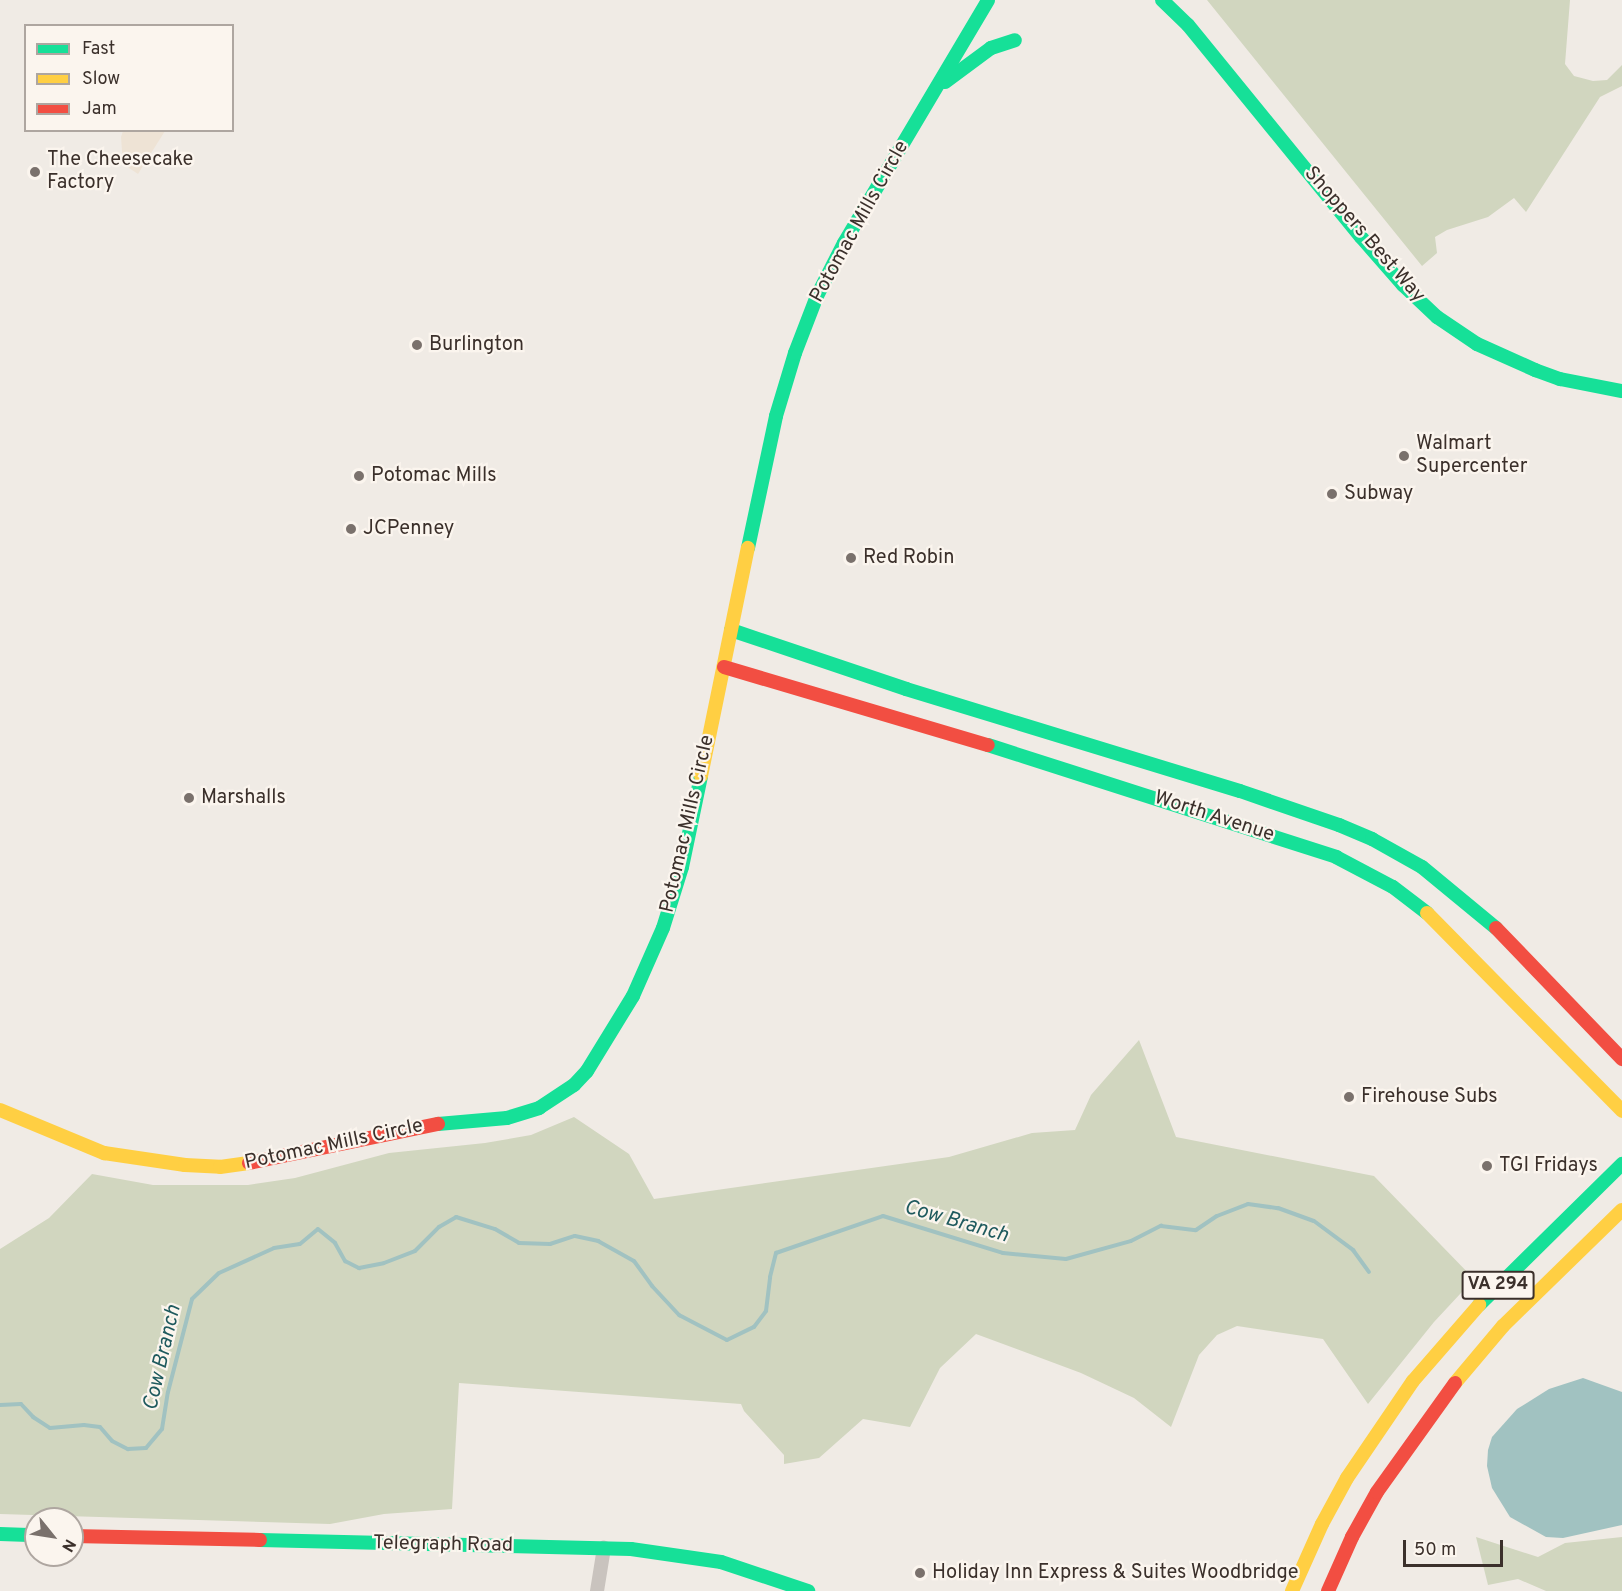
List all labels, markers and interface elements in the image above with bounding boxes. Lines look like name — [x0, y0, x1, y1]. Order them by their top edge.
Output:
legend — [24, 24, 234, 132]
text: Fast — [82, 38, 115, 61]
text: Slow — [82, 68, 120, 91]
text: Jam — [82, 98, 117, 121]
street label: Potomac Mills Circle — [805, 137, 915, 307]
place label: The Cheesecake Factory — [47, 148, 193, 195]
street label: Shoppers Best Way — [1298, 162, 1430, 308]
marker: The Cheesecake Factory — [28, 165, 42, 179]
place label: Burlington — [429, 333, 524, 357]
marker: Burlington — [410, 338, 424, 352]
place label: Walmart Supercenter — [1416, 432, 1527, 479]
marker: Walmart Supercenter — [1397, 449, 1411, 463]
place label: Potomac Mills — [371, 464, 497, 488]
marker: Potomac Mills — [352, 469, 366, 483]
place label: Subway — [1344, 482, 1413, 506]
marker: Subway — [1325, 487, 1339, 501]
place label: JCPenney — [363, 517, 454, 541]
marker: JCPenney — [344, 522, 358, 536]
place label: Red Robin — [863, 546, 954, 570]
marker: Red Robin — [844, 551, 858, 565]
street label: Potomac Mills Circle — [656, 733, 720, 915]
place label: Marshalls — [201, 786, 286, 810]
street label: Worth Avenue — [1151, 786, 1277, 848]
marker: Marshalls — [182, 791, 196, 805]
place label: Firehouse Subs — [1361, 1085, 1498, 1109]
marker: Firehouse Subs — [1342, 1090, 1356, 1104]
street label: Potomac Mills Circle — [243, 1114, 425, 1176]
place label: TGI Fridays — [1499, 1154, 1598, 1178]
marker: TGI Fridays — [1480, 1159, 1494, 1173]
water label: Cow Branch — [901, 1195, 1011, 1249]
road number: VA 294 — [1460, 1270, 1536, 1300]
water label: Cow Branch — [139, 1303, 187, 1413]
north arrow — [24, 1507, 84, 1567]
scale bar — [1406, 1528, 1506, 1566]
street label: Telegraph Road — [373, 1532, 513, 1558]
text: N — [56, 1535, 79, 1555]
text: 50 m — [1414, 1539, 1456, 1562]
place label: Holiday Inn Express & Suites Woodbridge — [932, 1561, 1299, 1585]
marker: Holiday Inn Express & Suites Woodbridge — [913, 1566, 927, 1580]

